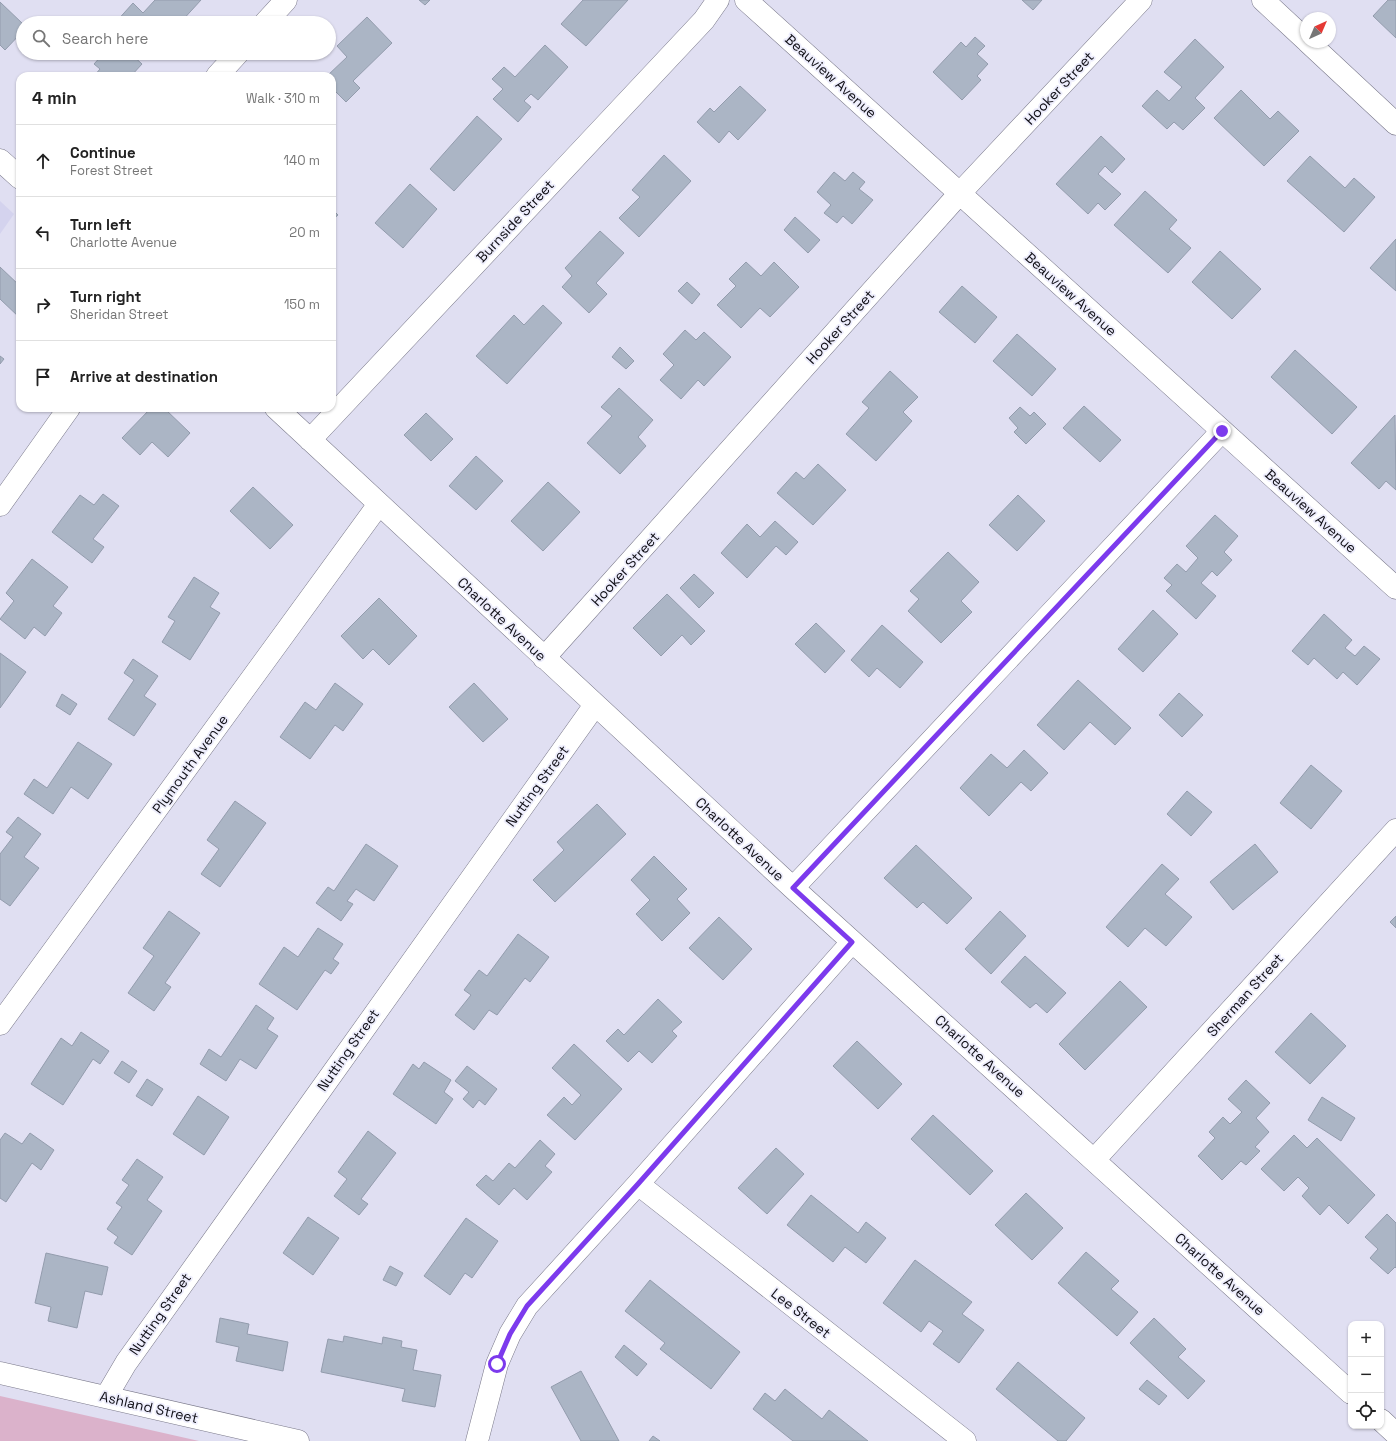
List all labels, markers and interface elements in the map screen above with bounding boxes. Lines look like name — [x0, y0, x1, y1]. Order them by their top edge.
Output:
north arrow — [1300, 12, 1336, 48]
search box — [16, 16, 336, 60]
icon: search — [30, 27, 52, 49]
text: Search here — [62, 29, 148, 48]
street label: Beauview Avenue — [781, 30, 881, 122]
street label: Hooker Street — [1021, 48, 1097, 128]
text: 4 min — [32, 87, 77, 109]
text: Walk · 310 m — [246, 90, 320, 107]
text: Continue — [70, 143, 136, 162]
icon: ahead — [32, 150, 54, 172]
text: 140 m — [284, 152, 320, 169]
text: Forest Street — [70, 162, 153, 179]
street label: Burnside Street — [472, 176, 558, 266]
text: Turn left — [70, 215, 132, 234]
icon: left — [32, 222, 54, 244]
text: 20 m — [289, 224, 320, 241]
text: Charlotte Avenue — [70, 234, 177, 251]
street label: Beauview Avenue — [1021, 248, 1121, 340]
street label: Hooker Street — [802, 286, 878, 368]
text: Turn right — [70, 287, 141, 306]
icon: right — [32, 294, 54, 316]
text: 150 m — [284, 296, 320, 313]
text: Sheridan Street — [70, 306, 169, 323]
icon: arrive — [32, 366, 54, 388]
text: Arrive at destination — [70, 367, 218, 386]
route end — [1213, 422, 1231, 440]
street label: Beauview Avenue — [1261, 465, 1361, 557]
street label: Hooker Street — [587, 528, 663, 610]
street label: Charlotte Avenue — [454, 573, 550, 665]
street label: Plymouth Avenue — [148, 711, 232, 817]
street label: Nutting Street — [501, 742, 573, 830]
street label: Charlotte Avenue — [692, 793, 788, 885]
street label: Sherman Street — [1203, 950, 1287, 1040]
street label: Nutting Street — [313, 1005, 383, 1095]
street label: Charlotte Avenue — [931, 1011, 1029, 1101]
street label: Charlotte Avenue — [1171, 1229, 1269, 1319]
street label: Nutting Street — [125, 1269, 195, 1359]
street label: Lee Street — [768, 1284, 834, 1342]
map controls — [1348, 1321, 1384, 1429]
button: + — [1348, 1321, 1384, 1357]
route start — [488, 1355, 506, 1373]
button: − — [1348, 1357, 1384, 1393]
street label: Ashland Street — [98, 1387, 200, 1427]
button: locate — [1348, 1393, 1384, 1429]

